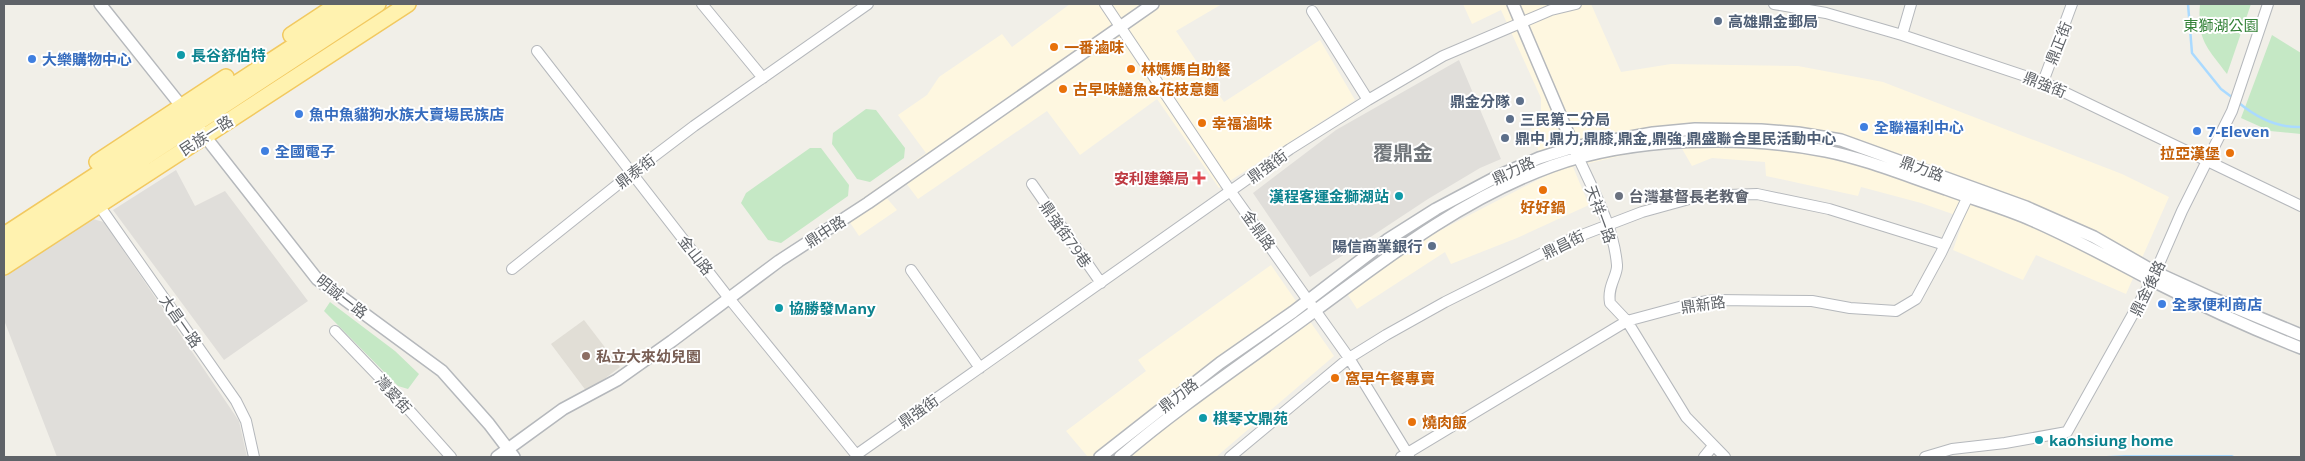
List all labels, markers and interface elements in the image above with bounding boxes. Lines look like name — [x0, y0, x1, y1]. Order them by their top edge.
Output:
place label: 高雄鼎金郵局 — [1728, 11, 1818, 31]
marker: 高雄鼎金郵局 — [1712, 15, 1724, 27]
park label: 東獅湖公園 — [2183, 15, 2259, 35]
street label: 鼎正街 — [2040, 18, 2076, 68]
place label: 一番滷味 — [1064, 37, 1124, 57]
marker: 一番滷味 — [1048, 41, 1060, 53]
place label: 長谷舒伯特 — [191, 45, 266, 65]
place label: 大樂購物中心 — [42, 49, 132, 69]
marker: 長谷舒伯特 — [175, 49, 187, 61]
marker: 大樂購物中心 — [26, 53, 38, 65]
place label: 林媽媽自助餐 — [1141, 59, 1231, 79]
marker: 林媽媽自助餐 — [1125, 63, 1137, 75]
street label: 鼎強街 — [2020, 66, 2070, 102]
place label: 古早味鱔魚&花枝意麵 — [1073, 79, 1219, 99]
marker: 古早味鱔魚&花枝意麵 — [1057, 83, 1069, 95]
place label: 鼎金分隊 — [1450, 91, 1510, 111]
marker: 鼎金分隊 — [1514, 95, 1526, 107]
place label: 魚中魚貓狗水族大賣場民族店 — [309, 104, 504, 124]
marker: 魚中魚貓狗水族大賣場民族店 — [293, 108, 305, 120]
place label: 三民第二分局 — [1520, 109, 1610, 129]
street label: 民族一路 — [175, 110, 237, 160]
place label: 幸福滷味 — [1212, 113, 1272, 133]
marker: 三民第二分局 — [1504, 113, 1516, 125]
marker: 幸福滷味 — [1196, 117, 1208, 129]
place label: 全聯福利中心 — [1874, 117, 1964, 137]
marker: 全聯福利中心 — [1858, 121, 1870, 133]
place label: 7-Eleven — [2207, 121, 2270, 141]
marker: 7-Eleven — [2191, 125, 2203, 137]
place label: 鼎中,鼎力,鼎膝,鼎金,鼎強,鼎盛聯合里民活動中心 — [1515, 128, 1836, 148]
marker: 鼎中,鼎力,鼎膝,鼎金,鼎強,鼎盛聯合里民活動中心 — [1499, 132, 1511, 144]
district label: 覆鼎金 — [1373, 139, 1433, 166]
place label: 全國電子 — [275, 141, 335, 161]
place label: 拉亞漢堡 — [2160, 143, 2220, 163]
marker: 全國電子 — [259, 145, 271, 157]
street label: 鼎強街 — [1243, 145, 1291, 187]
marker: 拉亞漢堡 — [2224, 147, 2236, 159]
street label: 鼎泰街 — [611, 149, 659, 193]
street label: 鼎力路 — [1488, 151, 1538, 189]
street label: 鼎力路 — [1897, 151, 1947, 185]
place label: 安利建藥局 — [1114, 168, 1189, 188]
marker: 安利建藥局 — [1193, 172, 1205, 184]
street label: 天祥一路 — [1581, 182, 1621, 246]
marker: 好好鍋 — [1537, 184, 1549, 196]
place label: 漢程客運金獅湖站 — [1269, 186, 1389, 206]
place label: 台灣基督長老教會 — [1629, 186, 1749, 206]
marker: 漢程客運金獅湖站 — [1393, 190, 1405, 202]
marker: 台灣基督長老教會 — [1613, 190, 1625, 202]
street label: 鼎強街79巷 — [1036, 197, 1096, 271]
place label: 好好鍋 — [1520, 197, 1566, 217]
street label: 金鼎路 — [1238, 206, 1280, 254]
street label: 鼎中路 — [801, 210, 849, 252]
street label: 鼎昌街 — [1538, 225, 1588, 263]
street label: 金山路 — [674, 231, 718, 279]
place label: 陽信商業銀行 — [1332, 236, 1422, 256]
marker: 陽信商業銀行 — [1426, 240, 1438, 252]
street label: 鼎金後路 — [2125, 257, 2169, 319]
street label: 明誠一路 — [312, 270, 372, 322]
street label: 大昌一路 — [156, 291, 206, 351]
street label: 鼎新路 — [1679, 291, 1727, 317]
place label: 全家便利商店 — [2172, 294, 2262, 314]
place label: 協勝發Many — [789, 298, 876, 318]
marker: 全家便利商店 — [2156, 298, 2168, 310]
marker: 協勝發Many — [773, 302, 785, 314]
place label: 私立大來幼兒園 — [596, 346, 701, 366]
marker: 私立大來幼兒園 — [580, 350, 592, 362]
place label: 窩早午餐專賣 — [1345, 368, 1435, 388]
street label: 灣愛街 — [372, 371, 416, 417]
marker: 窩早午餐專賣 — [1329, 372, 1341, 384]
street label: 鼎力路 — [1154, 373, 1202, 417]
street label: 鼎強街 — [894, 390, 942, 432]
place label: 棋琴文鼎苑 — [1213, 408, 1288, 428]
marker: 棋琴文鼎苑 — [1197, 412, 1209, 424]
place label: 燒肉飯 — [1422, 412, 1467, 432]
marker: 燒肉飯 — [1406, 416, 1418, 428]
place label: kaohsiung home — [2049, 430, 2174, 450]
marker: kaohsiung home — [2033, 434, 2045, 446]

